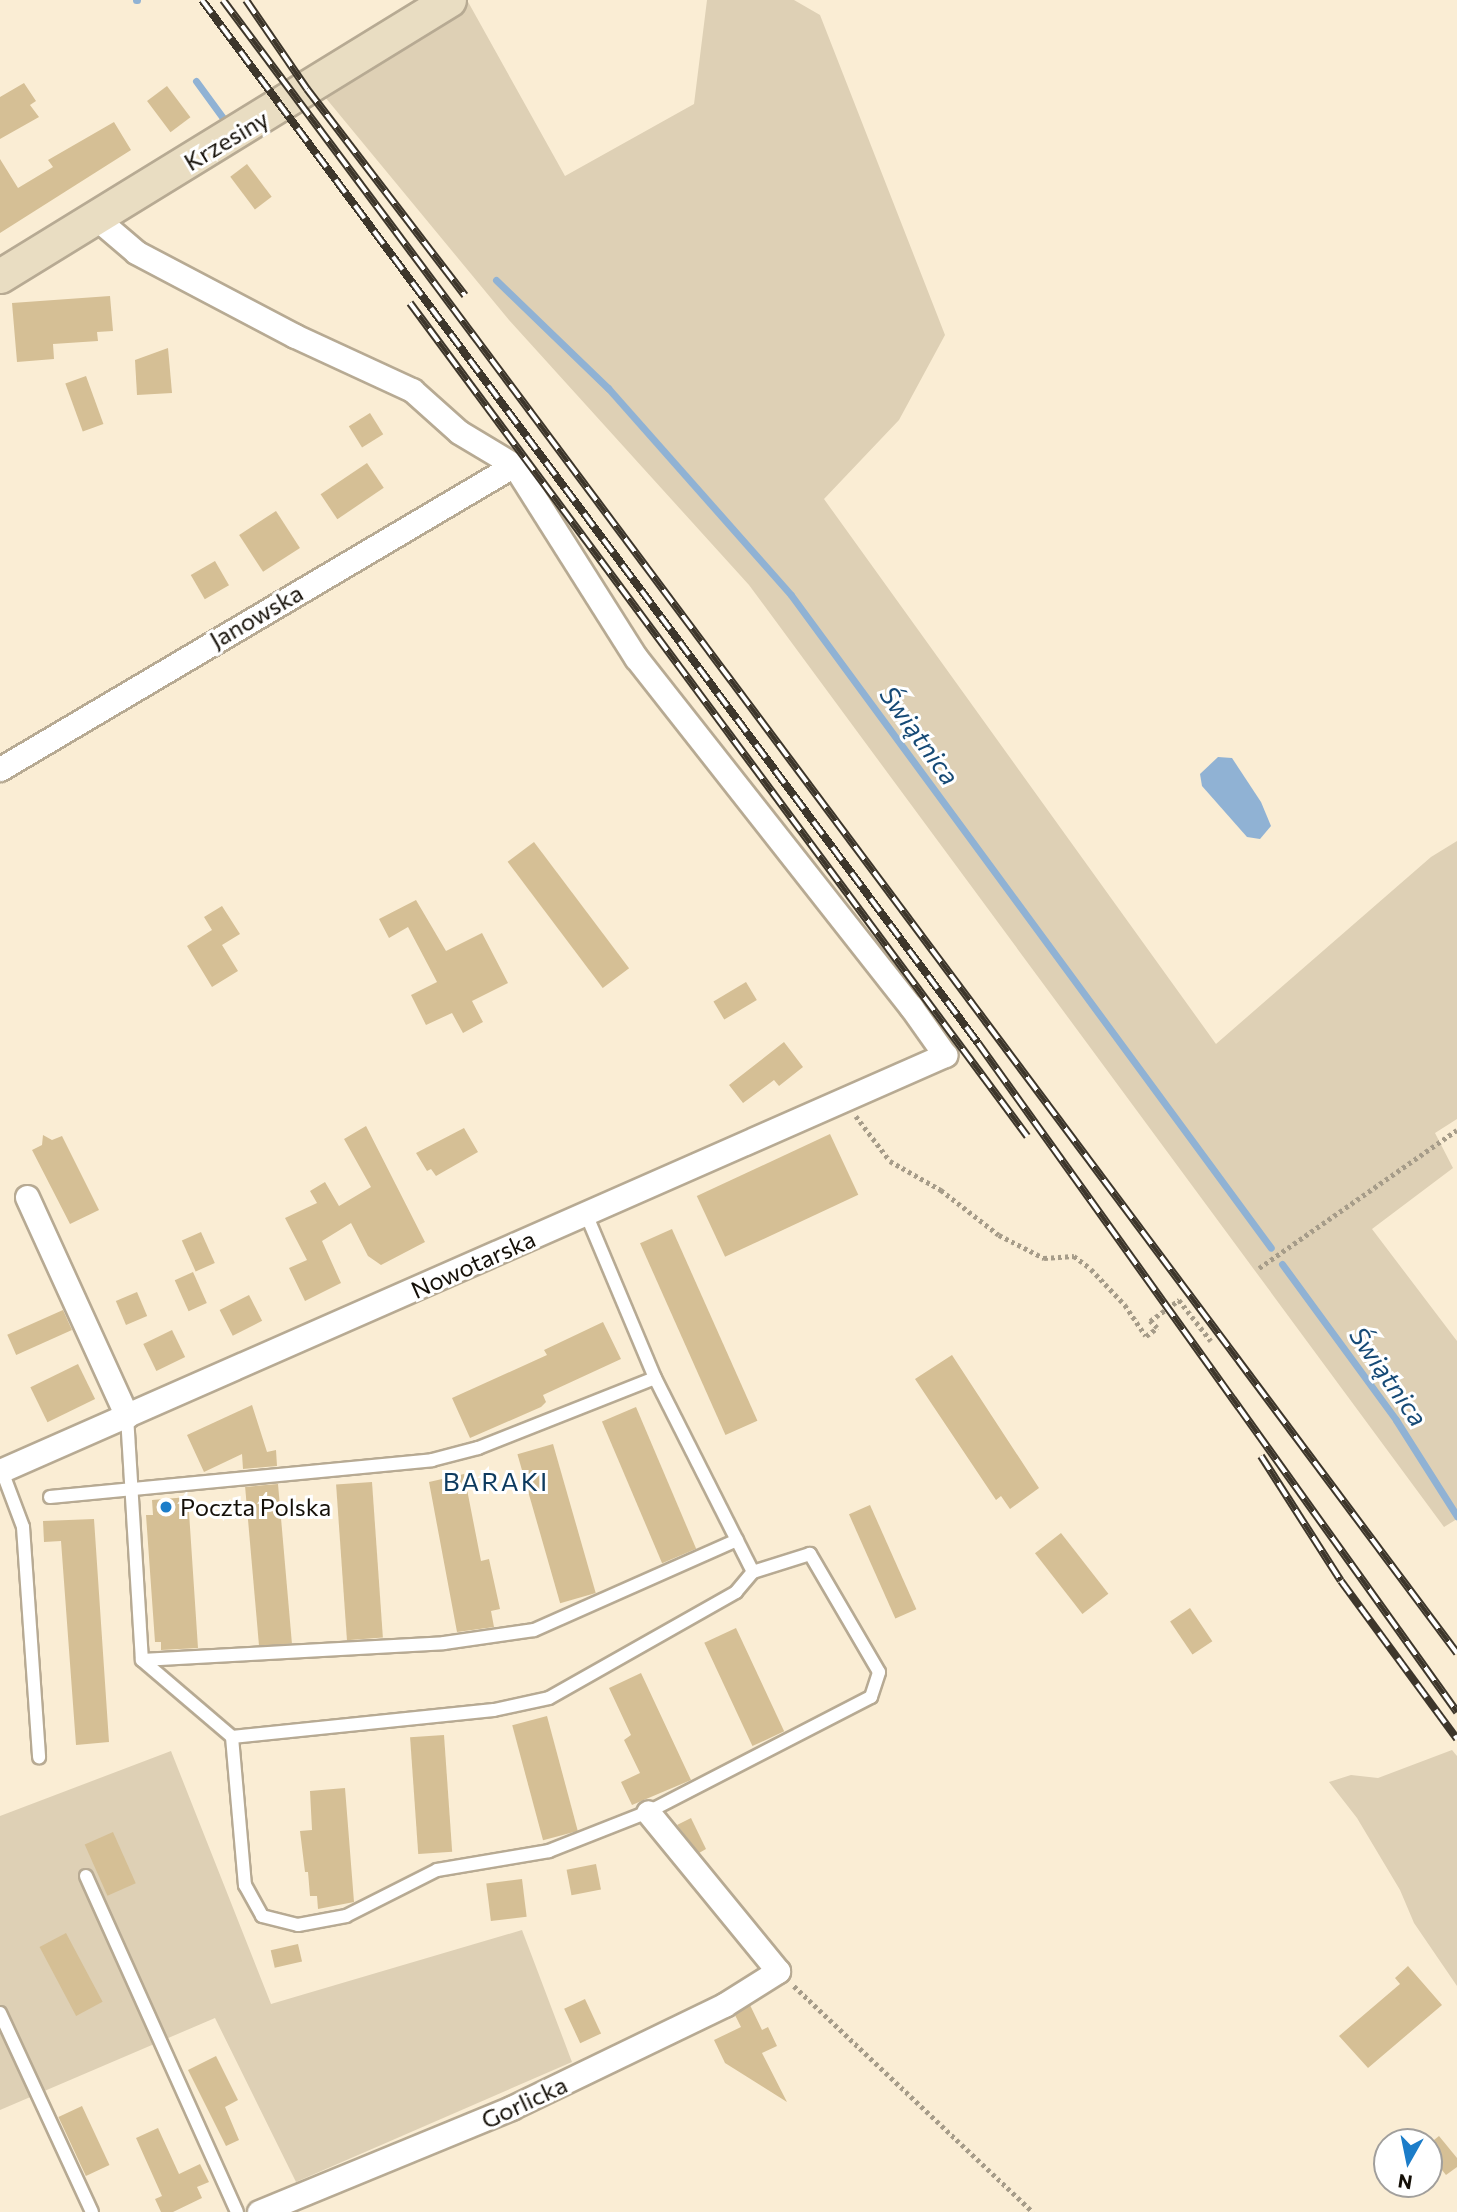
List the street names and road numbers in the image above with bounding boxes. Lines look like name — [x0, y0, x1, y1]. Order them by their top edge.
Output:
street label: Krzesiny — [179, 104, 273, 176]
street label: Janowska — [204, 578, 308, 654]
street label: Nowotarska — [406, 1224, 540, 1304]
street label: Gorlicka — [477, 2070, 571, 2134]

